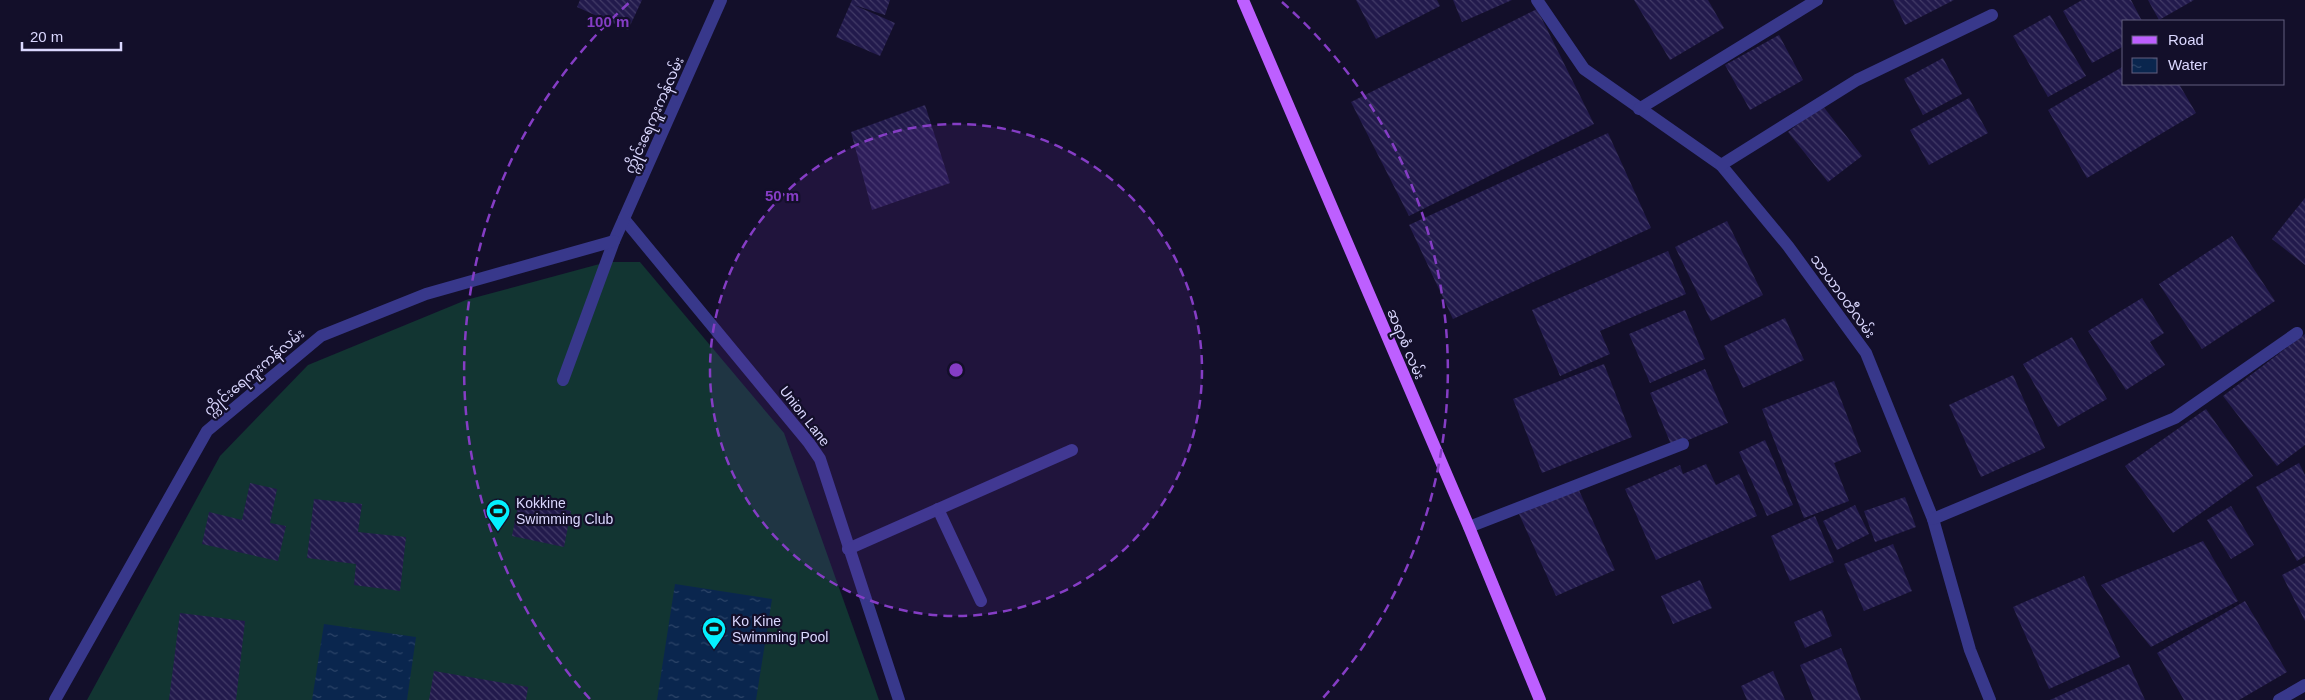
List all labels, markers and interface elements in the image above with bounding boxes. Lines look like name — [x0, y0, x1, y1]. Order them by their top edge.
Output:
text: 100 m — [587, 13, 629, 30]
scale bar — [22, 20, 121, 52]
legend — [2122, 20, 2285, 85]
text: 20 m — [30, 28, 63, 45]
text: Road — [2168, 31, 2204, 48]
street label: က္ကိုင်းရေကူးကန်လမ်း — [619, 53, 691, 177]
text: Water — [2168, 56, 2207, 73]
text: 50 m — [765, 187, 799, 204]
street label: သာယာဝတီလမ်း — [1807, 250, 1880, 341]
street label: ဆရာစံ လမ်း — [1380, 305, 1430, 383]
street label: က္ကိုင်းရေကူးကန်လမ်း — [199, 324, 310, 422]
centre of rings — [947, 361, 965, 379]
street label: Union Lane — [777, 383, 833, 449]
place label: Kokkine Swimming Club — [516, 495, 613, 527]
sports icon: Kokkine Swimming Club — [485, 498, 511, 532]
place label: Ko Kine Swimming Pool — [732, 613, 828, 645]
sports icon: Ko Kine Swimming Pool — [701, 616, 727, 650]

